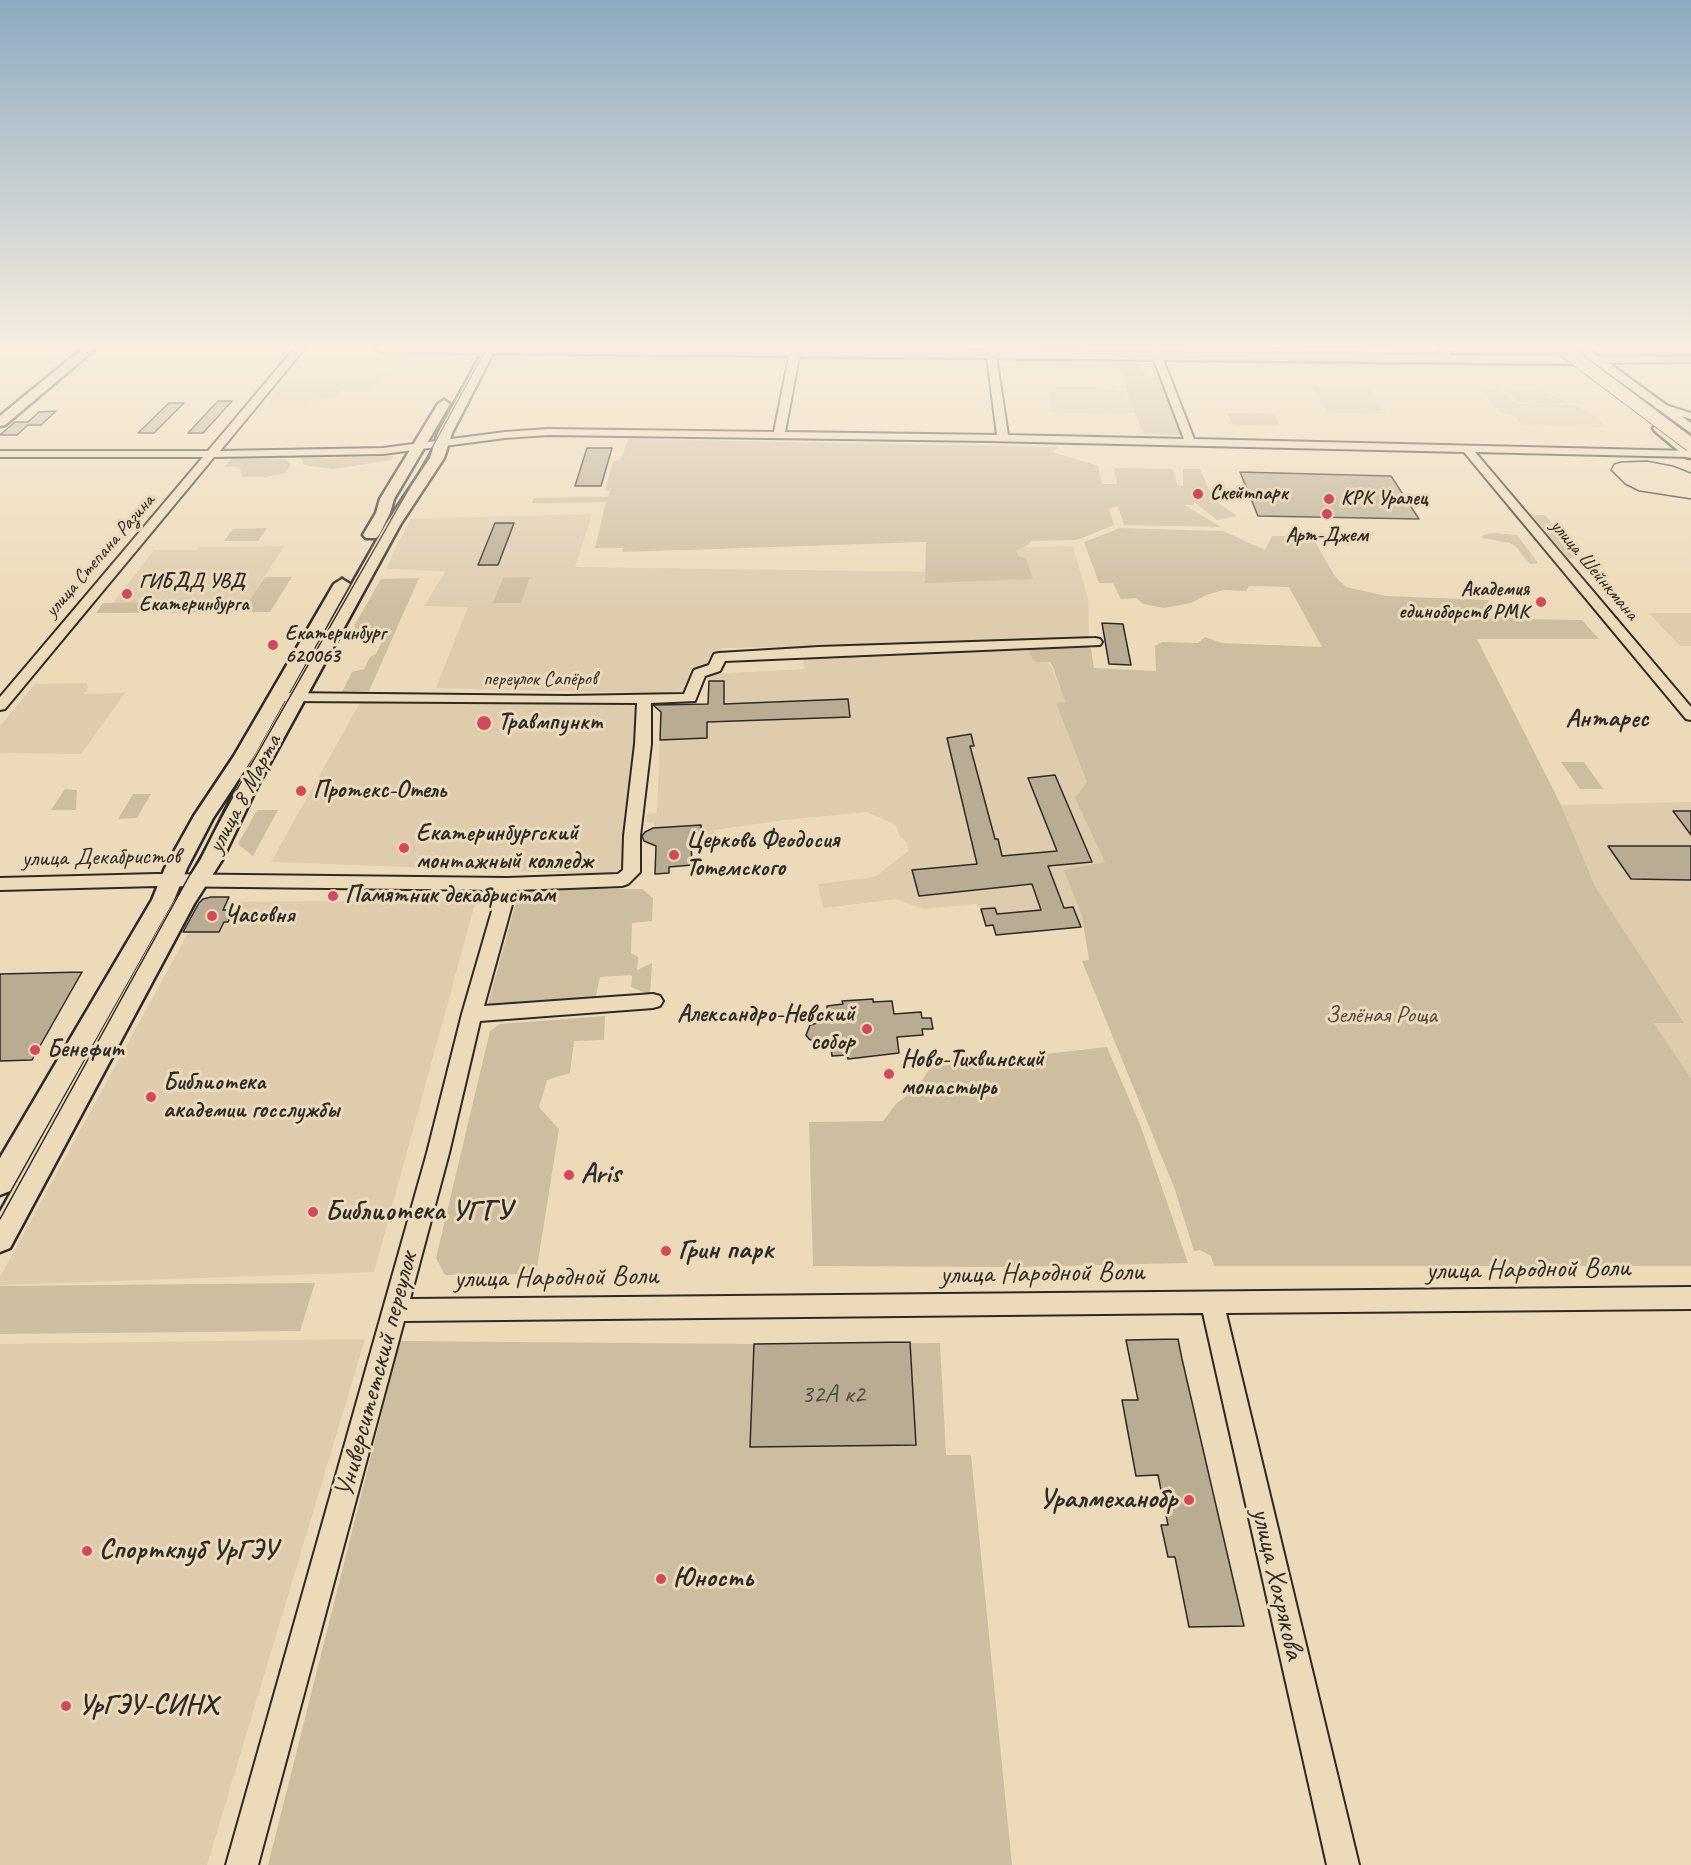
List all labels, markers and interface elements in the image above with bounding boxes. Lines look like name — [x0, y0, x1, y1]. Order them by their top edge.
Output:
place label: Скейтпарк — [1210, 482, 1288, 506]
marker: Скейтпарк — [1191, 487, 1205, 501]
place label: КРК Уралец — [1341, 487, 1428, 511]
street label: улица Степана Разина — [40, 490, 160, 622]
marker: КРК Уралец — [1322, 492, 1336, 506]
marker: Арт-Джем — [1320, 507, 1334, 521]
street label: улица Шейнкмана — [1545, 515, 1643, 625]
place label: Арт-Джем — [1286, 524, 1368, 548]
place label: ГИБДД УВД Екатеринбурга — [139, 570, 249, 617]
place label: Академия единоборств РМК — [1399, 578, 1529, 625]
marker: ГИБДД УВД Екатеринбурга — [120, 587, 134, 601]
marker: Академия единоборств РМК — [1534, 595, 1548, 609]
place label: Екатеринбург 620063 — [285, 622, 386, 669]
marker: Екатеринбург 620063 — [266, 638, 280, 652]
street label: переулок Сапёров — [483, 668, 597, 692]
district label: Антарес — [1565, 703, 1649, 735]
place label: Травмпункт — [498, 709, 602, 737]
marker: Травмпункт — [475, 714, 493, 732]
street label: улица 8 Марта — [202, 730, 288, 858]
place label: Протекс-Отель — [313, 777, 446, 805]
marker: Протекс-Отель — [294, 784, 308, 798]
place label: Екатеринбургский монтажный колледж — [416, 820, 593, 876]
place label: Церковь Феодосия Тотемского — [686, 827, 839, 883]
marker: Екатеринбургский монтажный колледж — [397, 841, 411, 855]
street label: улица Декабристов — [21, 842, 181, 874]
marker: Церковь Феодосия Тотемского — [667, 848, 681, 862]
place label: Памятник декабристам — [345, 882, 555, 910]
marker: Памятник декабристам — [326, 889, 340, 903]
place label: Часовня — [224, 902, 295, 930]
marker: Часовня — [205, 909, 219, 923]
place label: Александро-Невский собор — [677, 1001, 855, 1057]
park label: Зелёная Роща — [1325, 1002, 1437, 1030]
marker: Александро-Невский собор — [860, 1022, 874, 1036]
place label: Бенефит — [47, 1036, 124, 1064]
marker: Бенефит — [28, 1043, 42, 1057]
place label: Ново-Тихвинский монастырь — [901, 1046, 1044, 1102]
marker: Ново-Тихвинский монастырь — [882, 1067, 896, 1081]
place label: Библиотека академии госслужбы — [163, 1069, 339, 1125]
marker: Библиотека академии госслужбы — [144, 1090, 158, 1104]
place label: Aris — [581, 1158, 621, 1192]
marker: Aris — [562, 1168, 576, 1182]
place label: Библиотека УГГУ — [325, 1195, 513, 1229]
marker: Библиотека УГГУ — [306, 1205, 320, 1219]
place label: Грин парк — [678, 1234, 774, 1268]
marker: Грин парк — [659, 1244, 673, 1258]
street label: Университетский переулок — [328, 1249, 426, 1501]
street label: улица Народной Воли — [1425, 1251, 1631, 1289]
street label: улица Народной Воли — [939, 1255, 1145, 1293]
street label: улица Народной Воли — [453, 1259, 659, 1297]
house number: 32А к2 — [801, 1379, 865, 1411]
place label: Уралмеханобр — [1039, 1483, 1177, 1517]
marker: Уралмеханобр — [1182, 1493, 1196, 1507]
street label: улица Хохрякова — [1243, 1505, 1311, 1663]
place label: Спортклуб УрГЭУ — [99, 1534, 277, 1568]
marker: Спортклуб УрГЭУ — [80, 1544, 94, 1558]
place label: Юность — [673, 1562, 753, 1596]
marker: Юность — [654, 1572, 668, 1586]
place label: УрГЭУ-СИНХ — [78, 1689, 218, 1723]
marker: УрГЭУ-СИНХ — [59, 1699, 73, 1713]

